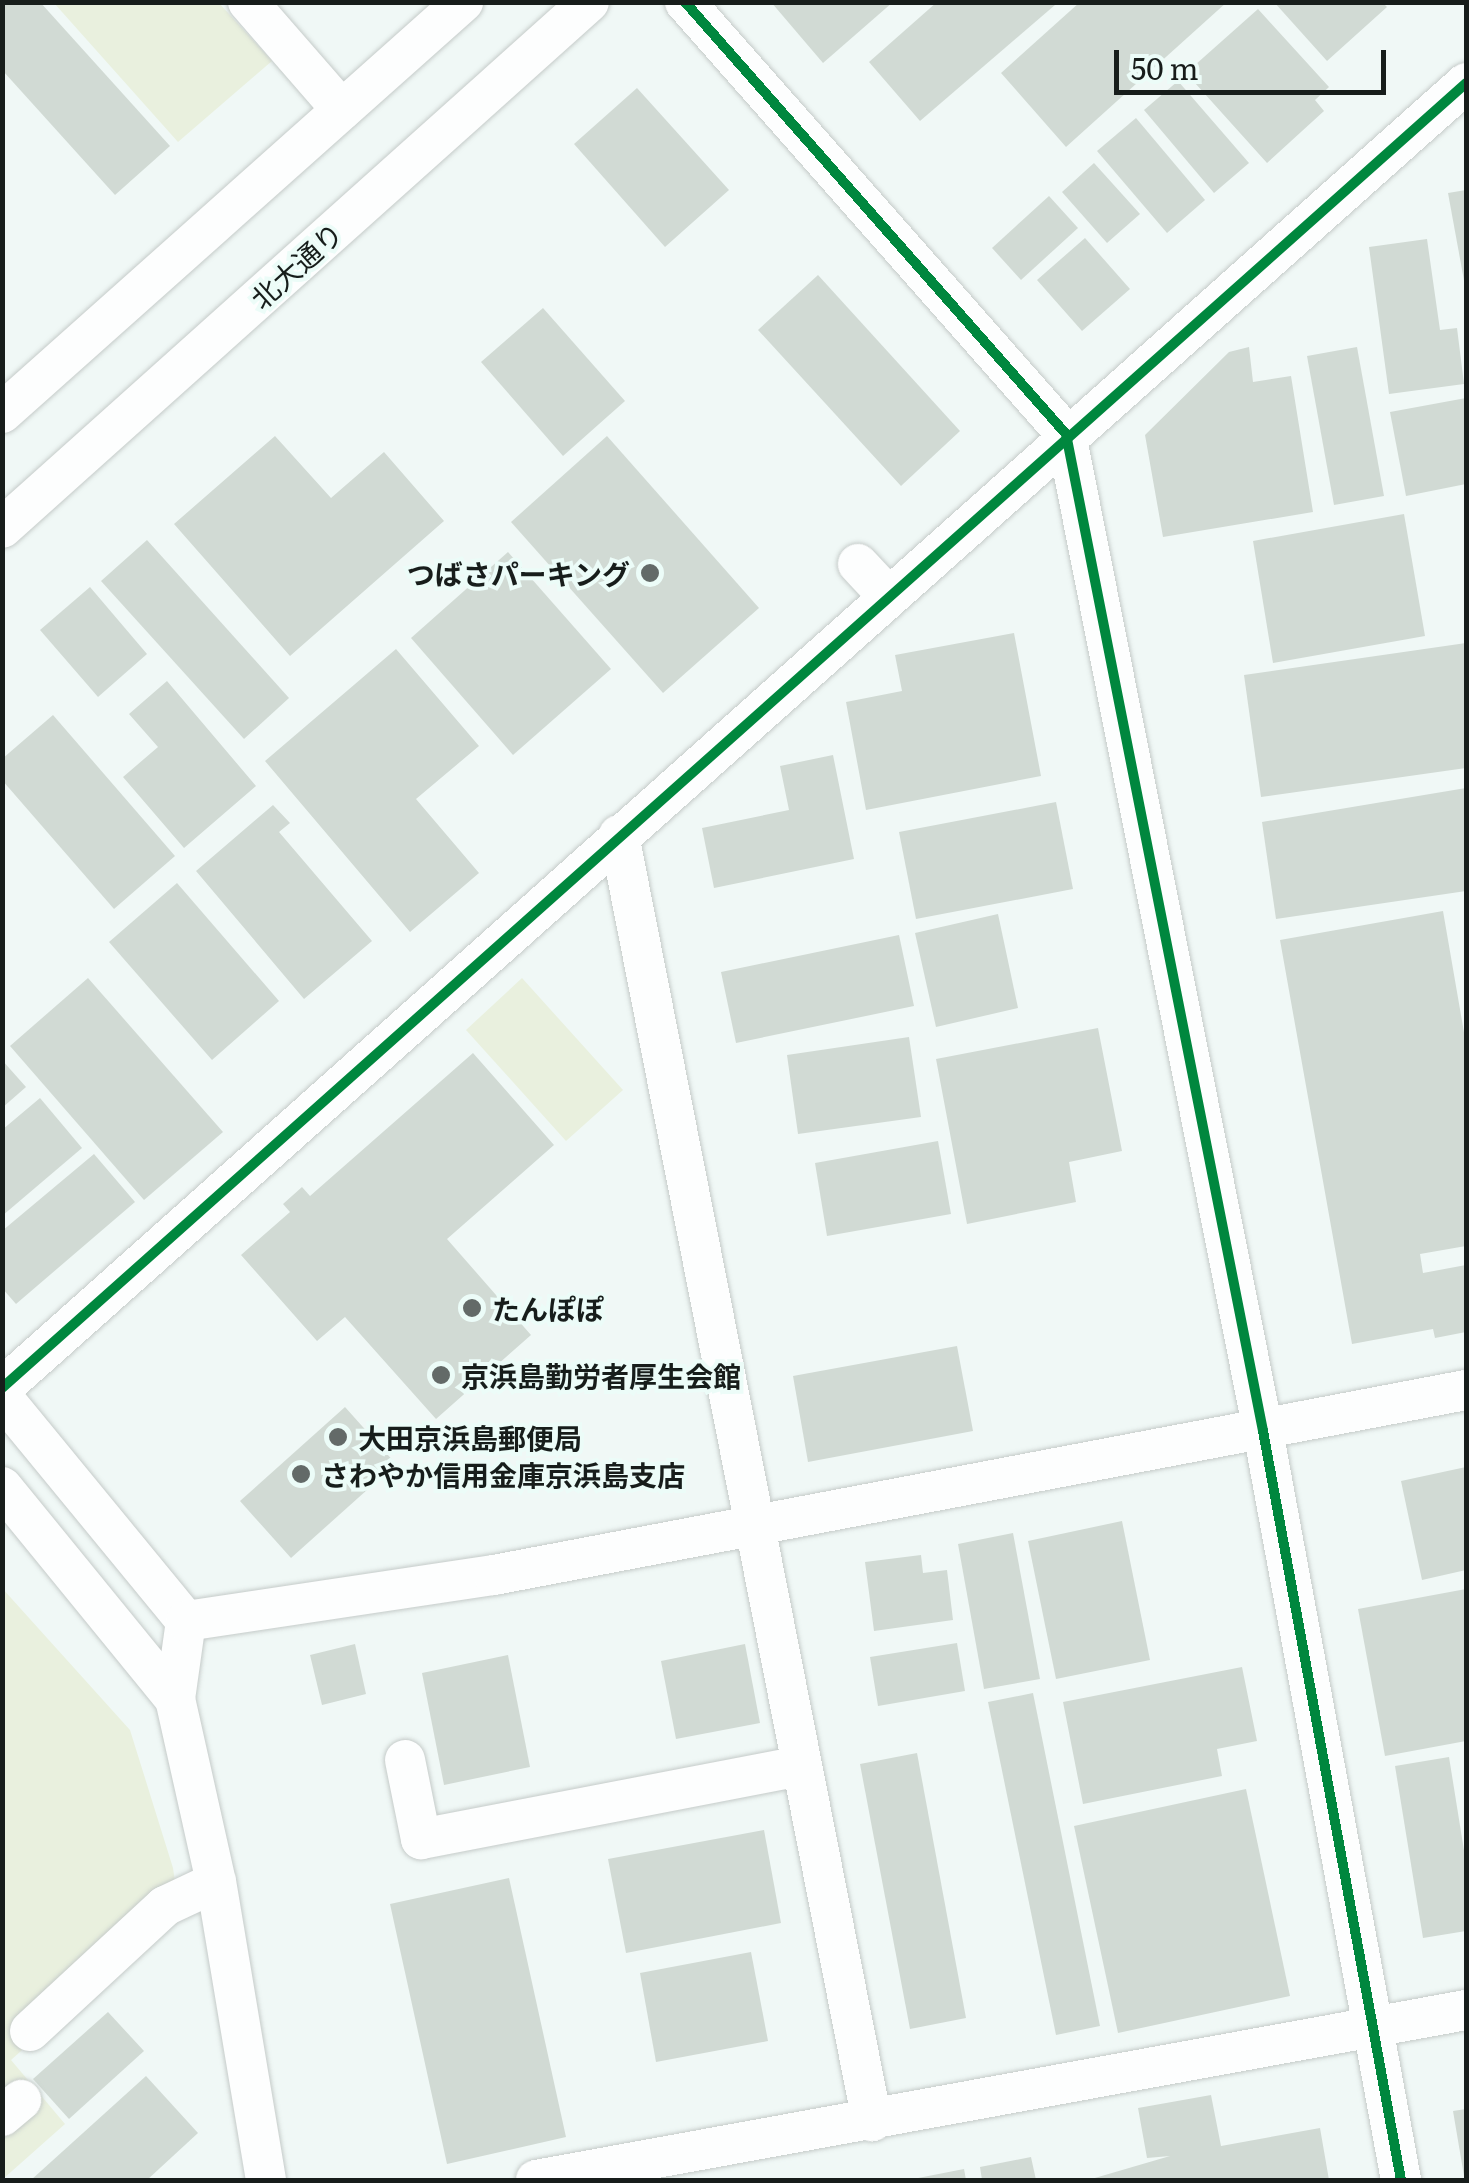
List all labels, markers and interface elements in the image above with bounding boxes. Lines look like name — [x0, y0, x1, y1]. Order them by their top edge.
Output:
scale bar — [1119, 30, 1392, 92]
text: 50 m — [1131, 45, 1199, 89]
street label: 北大通り — [243, 215, 349, 315]
place label: つばさパーキング — [406, 556, 630, 590]
marker: つばさパーキング — [639, 562, 661, 584]
place label: たんぽぽ — [492, 1291, 604, 1325]
marker: たんぽぽ — [461, 1297, 483, 1319]
place label: 京浜島勤労者厚生会館 — [461, 1358, 741, 1392]
marker: 京浜島勤労者厚生会館 — [430, 1364, 452, 1386]
place label: 大田京浜島郵便局 — [358, 1420, 582, 1454]
marker: 大田京浜島郵便局 — [327, 1426, 349, 1448]
place label: さわやか信用金庫京浜島支店 — [321, 1457, 685, 1491]
marker: さわやか信用金庫京浜島支店 — [290, 1463, 312, 1485]

